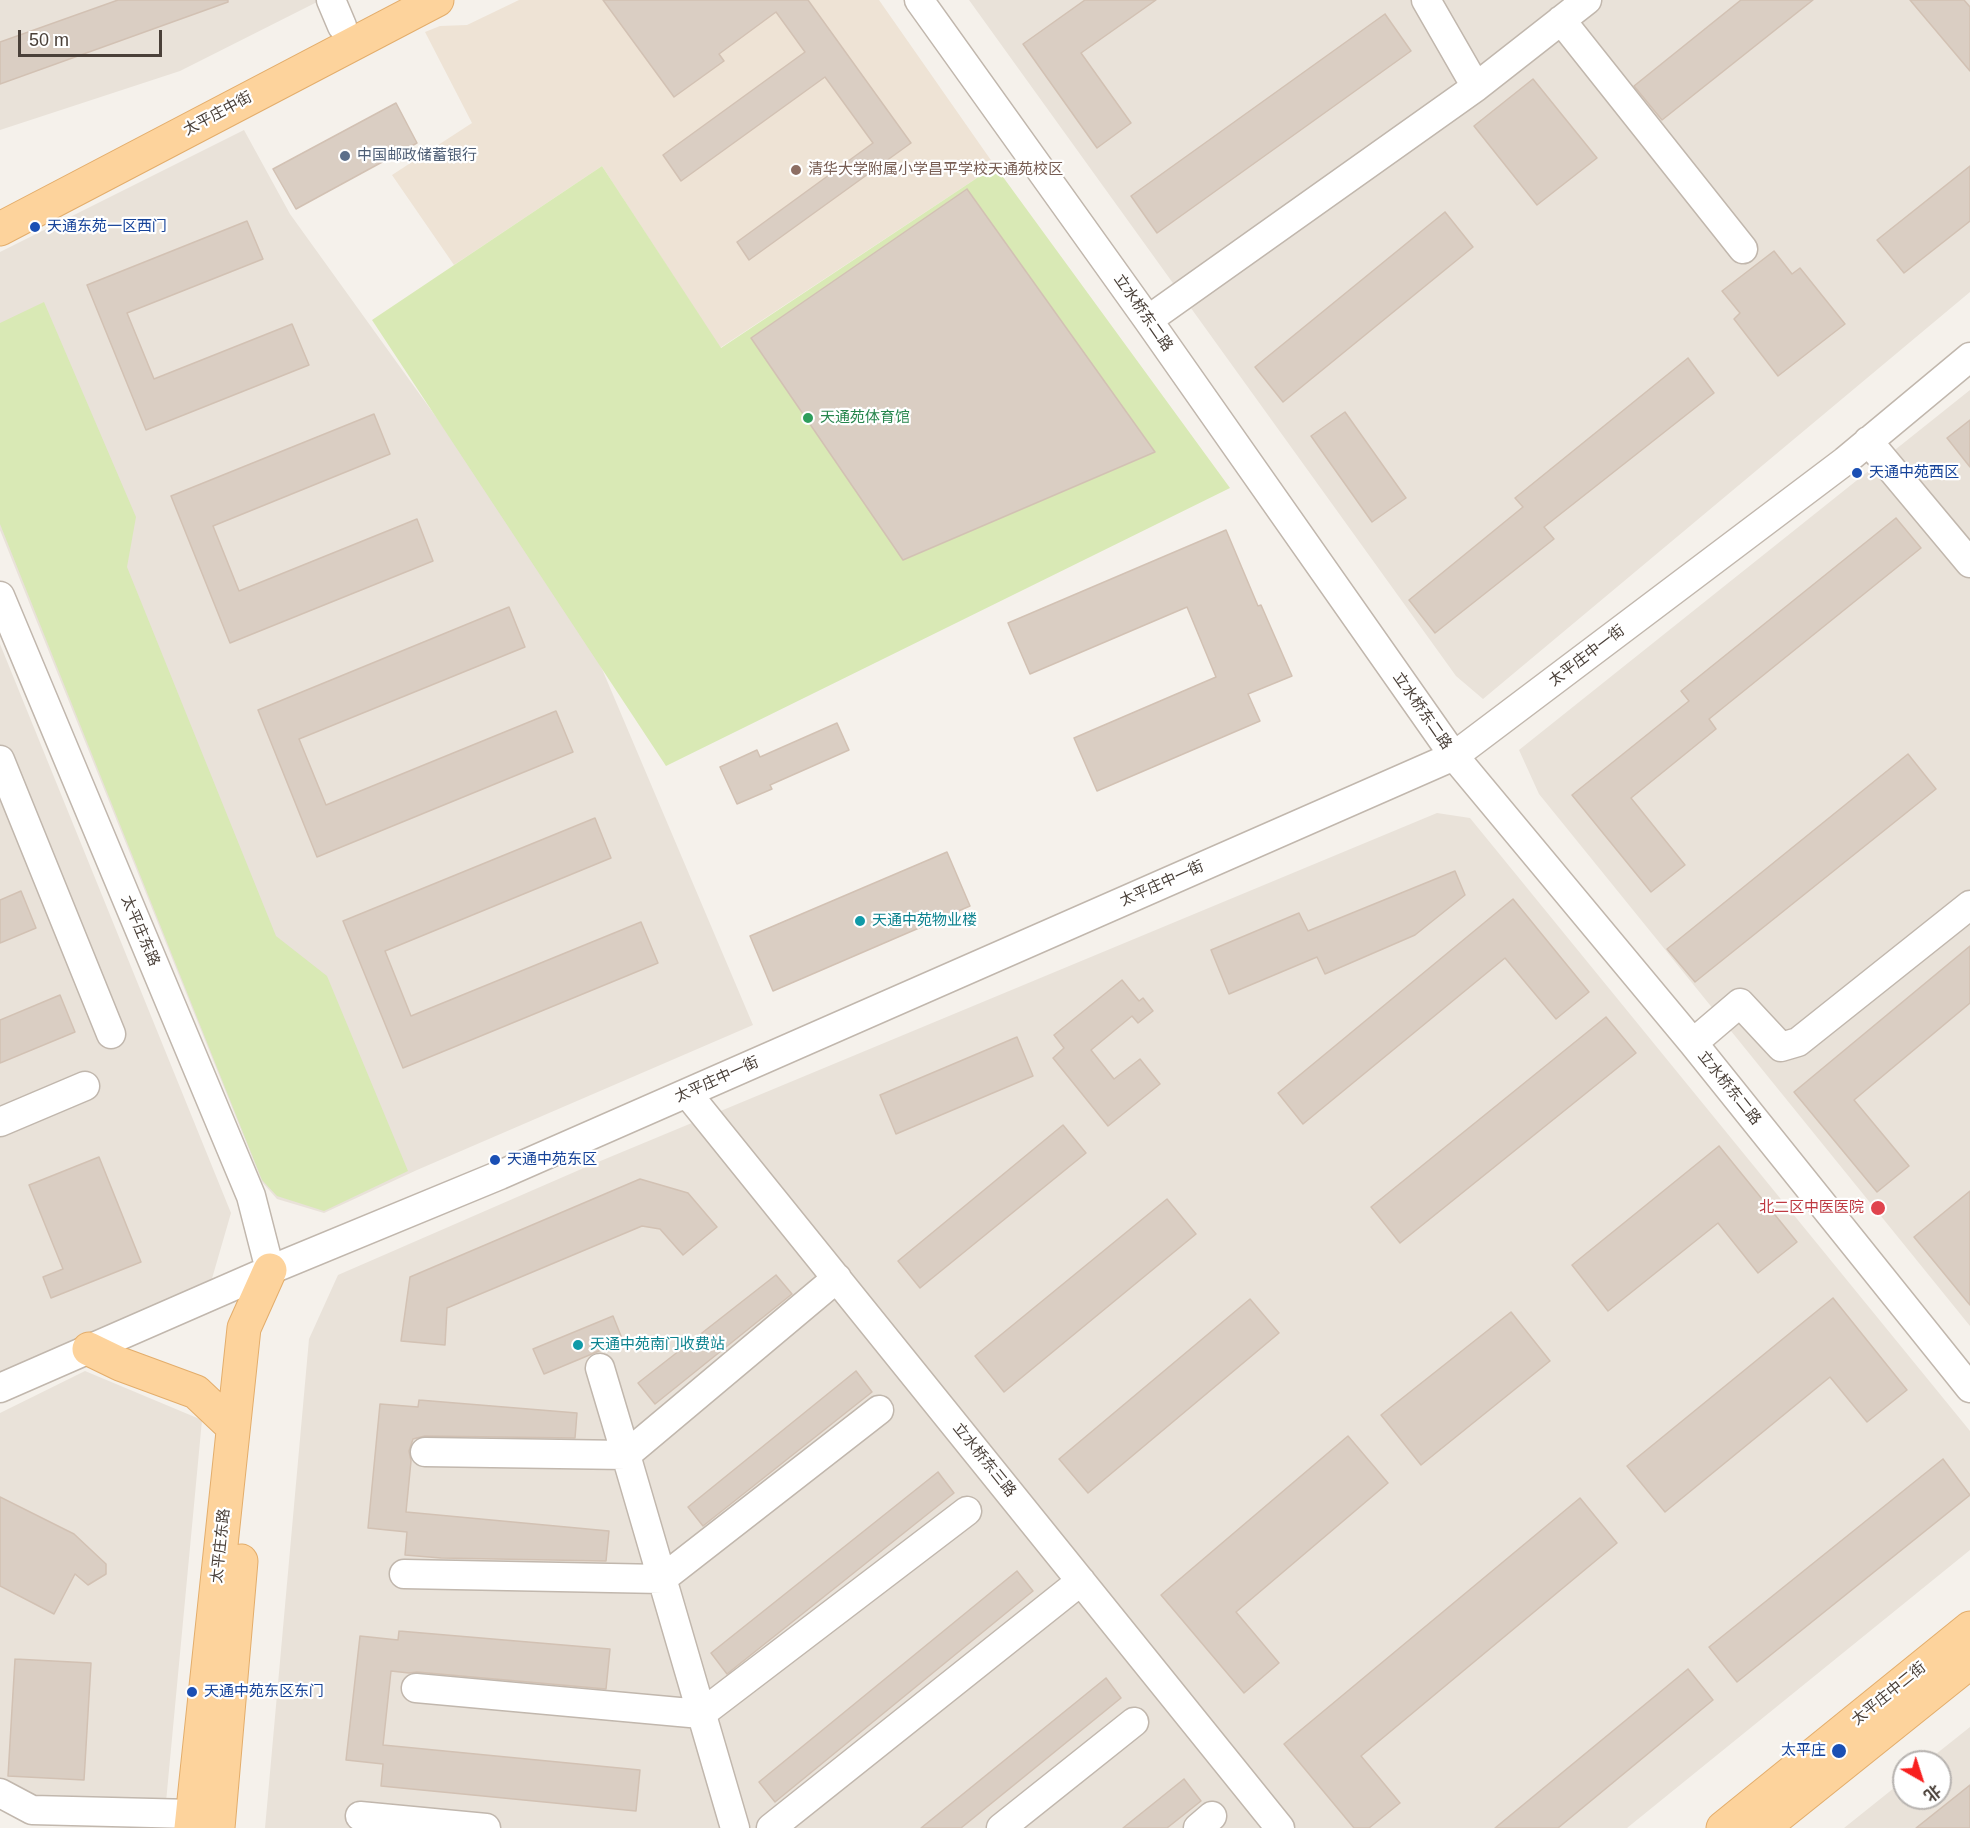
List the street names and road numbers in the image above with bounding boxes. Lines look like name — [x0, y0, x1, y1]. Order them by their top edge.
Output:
street label: 太平庄中街 — [181, 88, 255, 140]
street label: 立水桥东二路 — [1110, 271, 1176, 355]
street label: 太平庄中一街 — [1546, 622, 1628, 690]
street label: 立水桥东二路 — [1389, 669, 1455, 753]
street label: 太平庄中一街 — [1117, 857, 1207, 911]
street label: 太平庄东路 — [117, 893, 163, 969]
street label: 立水桥东二路 — [1694, 1047, 1764, 1129]
street label: 太平庄中一街 — [672, 1053, 762, 1107]
street label: 立水桥东三路 — [949, 1419, 1019, 1501]
street label: 太平庄东路 — [208, 1508, 234, 1584]
street label: 太平庄中二街 — [1848, 1659, 1930, 1729]

